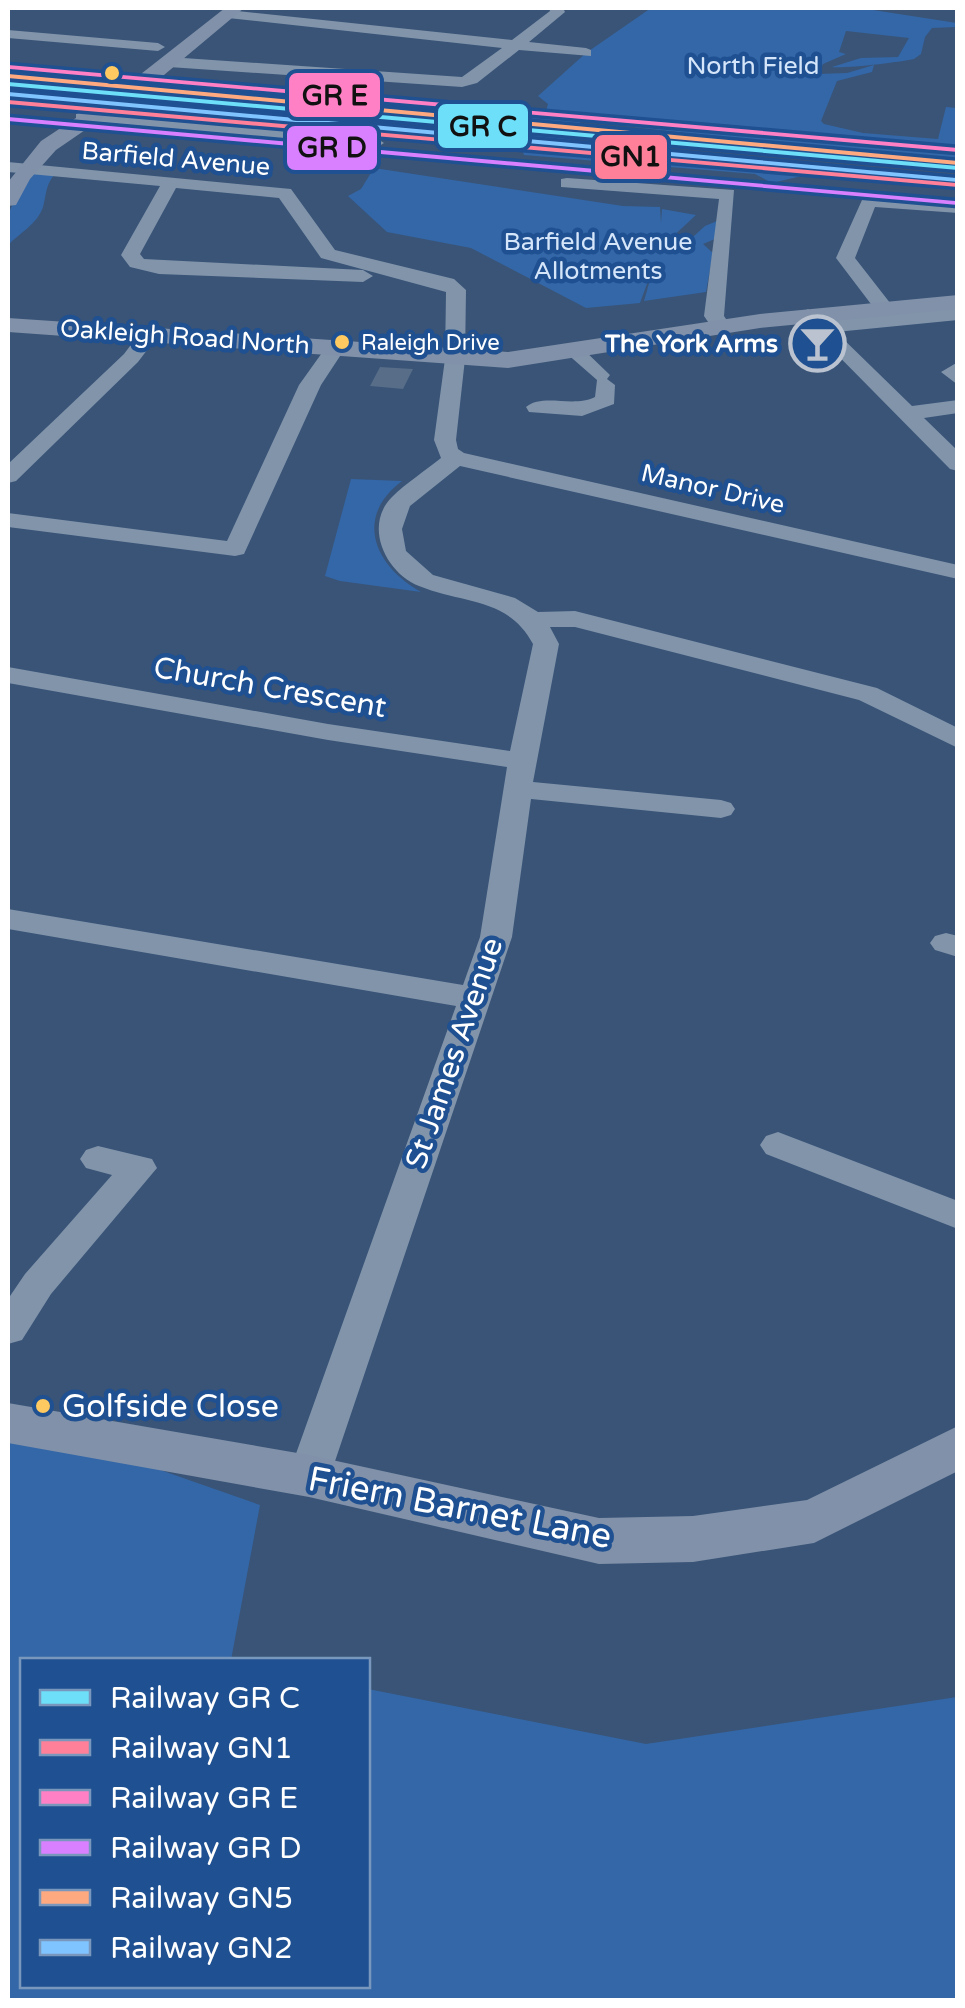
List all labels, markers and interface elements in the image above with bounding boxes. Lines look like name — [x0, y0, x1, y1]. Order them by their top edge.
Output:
park label: North Field — [686, 51, 820, 81]
unlabelled marker — [102, 63, 122, 83]
line badge: GR E — [287, 71, 382, 119]
text: GR E — [302, 79, 368, 113]
line badge: GR C — [436, 102, 530, 150]
text: GR C — [449, 110, 517, 144]
line badge: GR D — [285, 124, 379, 172]
text: GR D — [297, 131, 367, 165]
line badge: GN1 — [593, 133, 669, 181]
street label: Barfield Avenue — [80, 136, 271, 182]
text: GN1 — [600, 140, 662, 174]
park label: Barfield Avenue Allotments — [503, 227, 693, 286]
street label: Oakleigh Road North — [59, 313, 311, 361]
bar icon: The York Arms — [787, 313, 847, 373]
place label: The York Arms — [604, 329, 778, 359]
place label: Raleigh Drive — [361, 330, 500, 356]
marker: Raleigh Drive — [332, 332, 352, 352]
street label: Manor Drive — [638, 458, 787, 520]
street label: Church Crescent — [151, 649, 389, 726]
street label: St James Avenue — [398, 933, 511, 1174]
place label: Golfside Close — [62, 1388, 279, 1426]
marker: Golfside Close — [33, 1396, 53, 1416]
street label: Friern Barnet Lane — [305, 1458, 615, 1558]
legend — [20, 1658, 370, 1988]
text: Railway GR C — [110, 1680, 300, 1717]
text: Railway GN1 — [110, 1730, 293, 1767]
text: Railway GR E — [110, 1780, 298, 1817]
text: Railway GR D — [110, 1830, 302, 1867]
text: Railway GN5 — [110, 1880, 293, 1917]
text: Railway GN2 — [110, 1930, 293, 1967]

